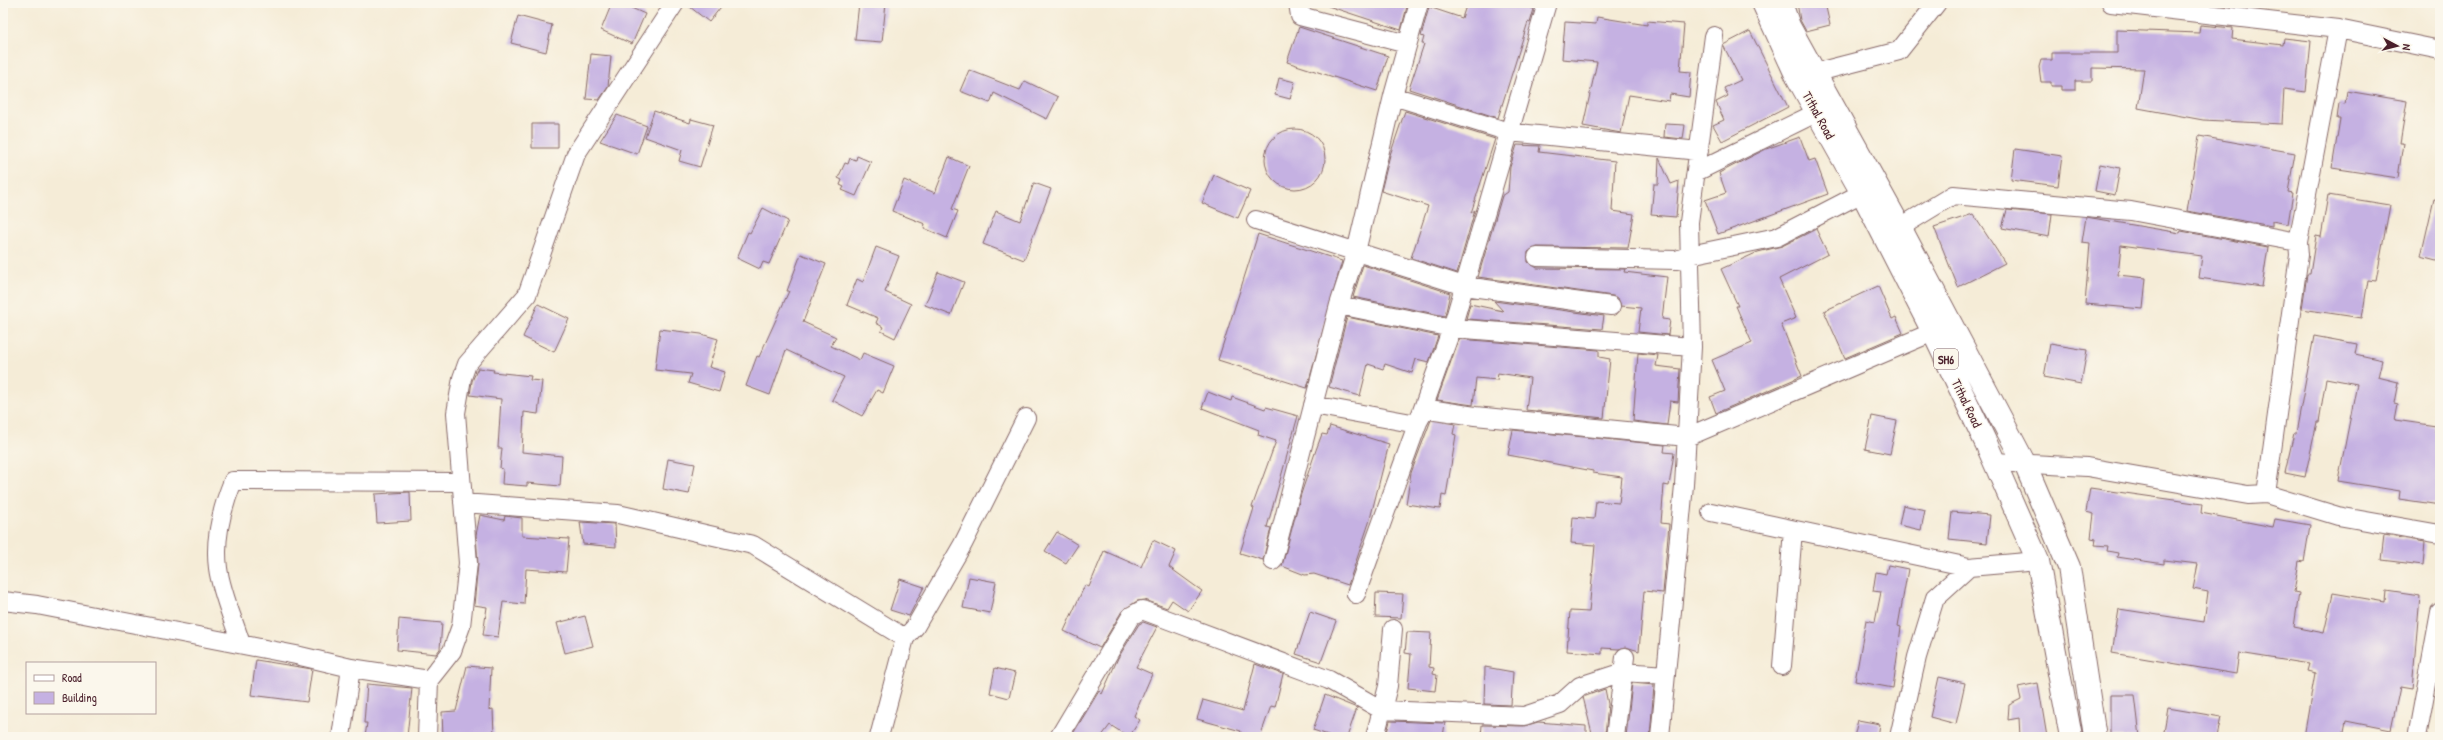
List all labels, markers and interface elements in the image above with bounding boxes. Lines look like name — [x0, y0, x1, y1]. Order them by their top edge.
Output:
north arrow — [2377, 26, 2417, 66]
text: N — [2400, 43, 2414, 51]
street label: Tithal Road — [1799, 88, 1839, 142]
road number: SH6 — [1934, 349, 1958, 369]
street label: Tithal Road — [1948, 376, 1986, 430]
legend — [26, 662, 156, 714]
text: Road — [62, 669, 82, 686]
text: Building — [62, 689, 97, 706]

